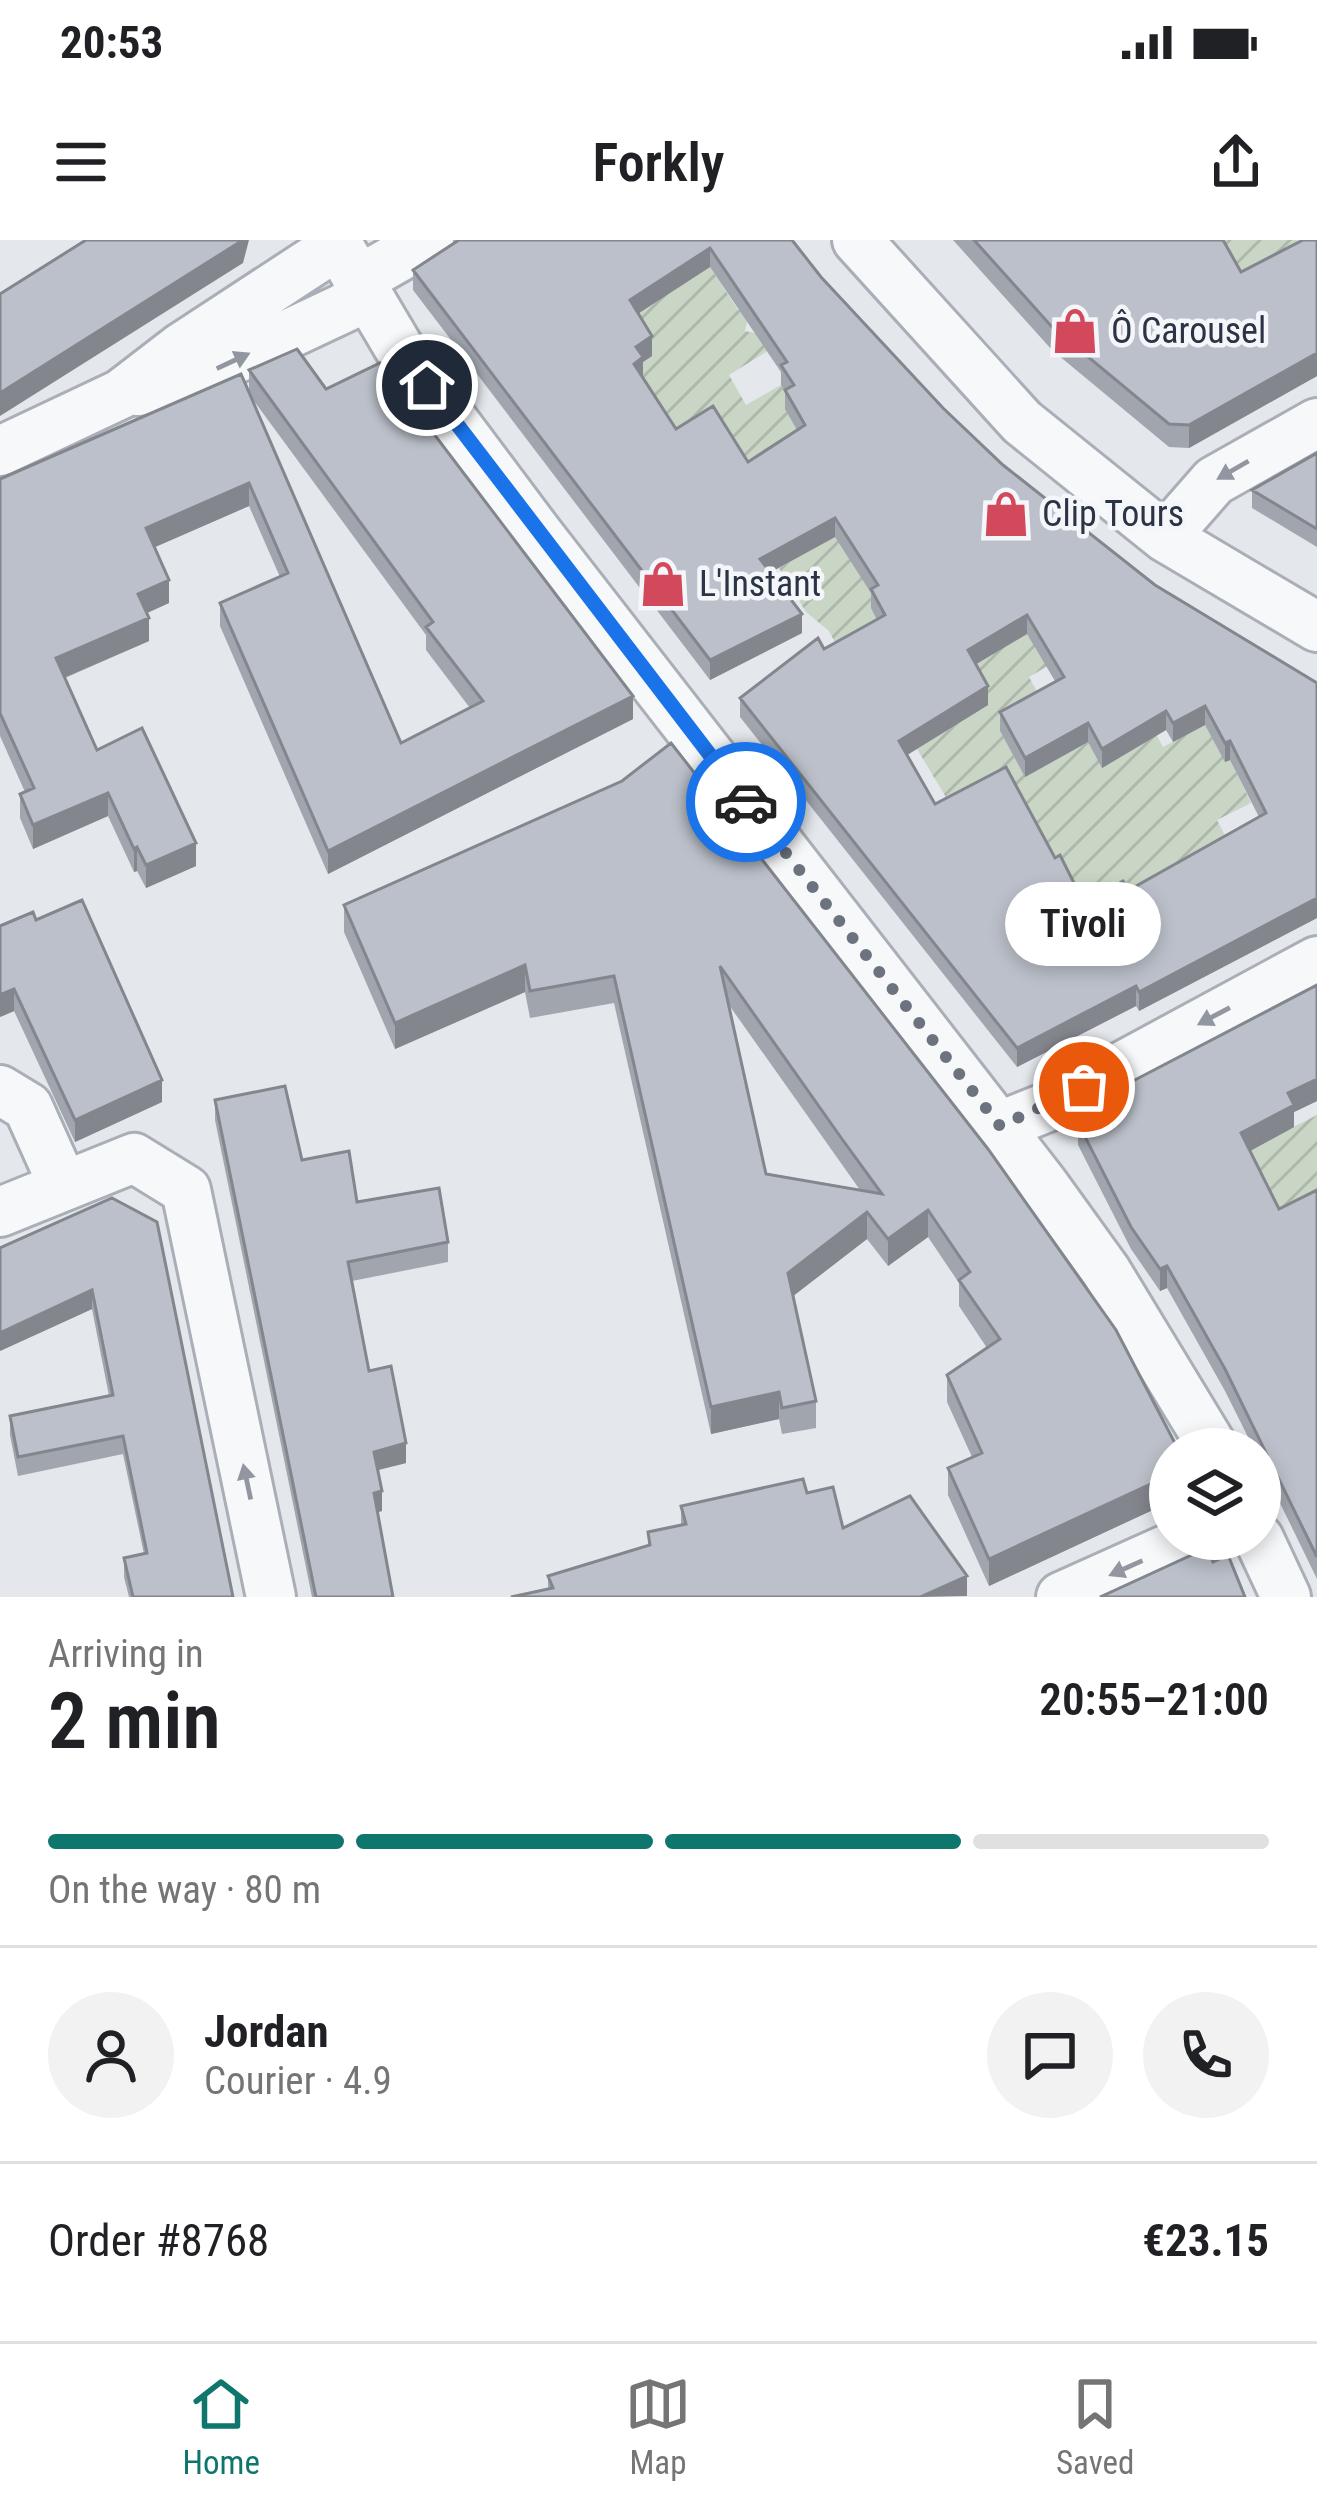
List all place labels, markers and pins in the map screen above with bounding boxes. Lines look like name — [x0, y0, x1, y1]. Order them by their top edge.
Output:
shop icon: Ô Carousel — [1050, 306, 1100, 356]
place label: Ô Carousel — [1111, 309, 1266, 352]
pin — [376, 334, 478, 436]
shop icon: Clip Tours — [981, 489, 1031, 539]
place label: Clip Tours — [1042, 493, 1184, 535]
shop icon: L'Instant — [638, 559, 688, 609]
place label: L'Instant — [699, 563, 821, 605]
callout: Tivoli — [1006, 883, 1162, 967]
pin — [1033, 1036, 1135, 1138]

